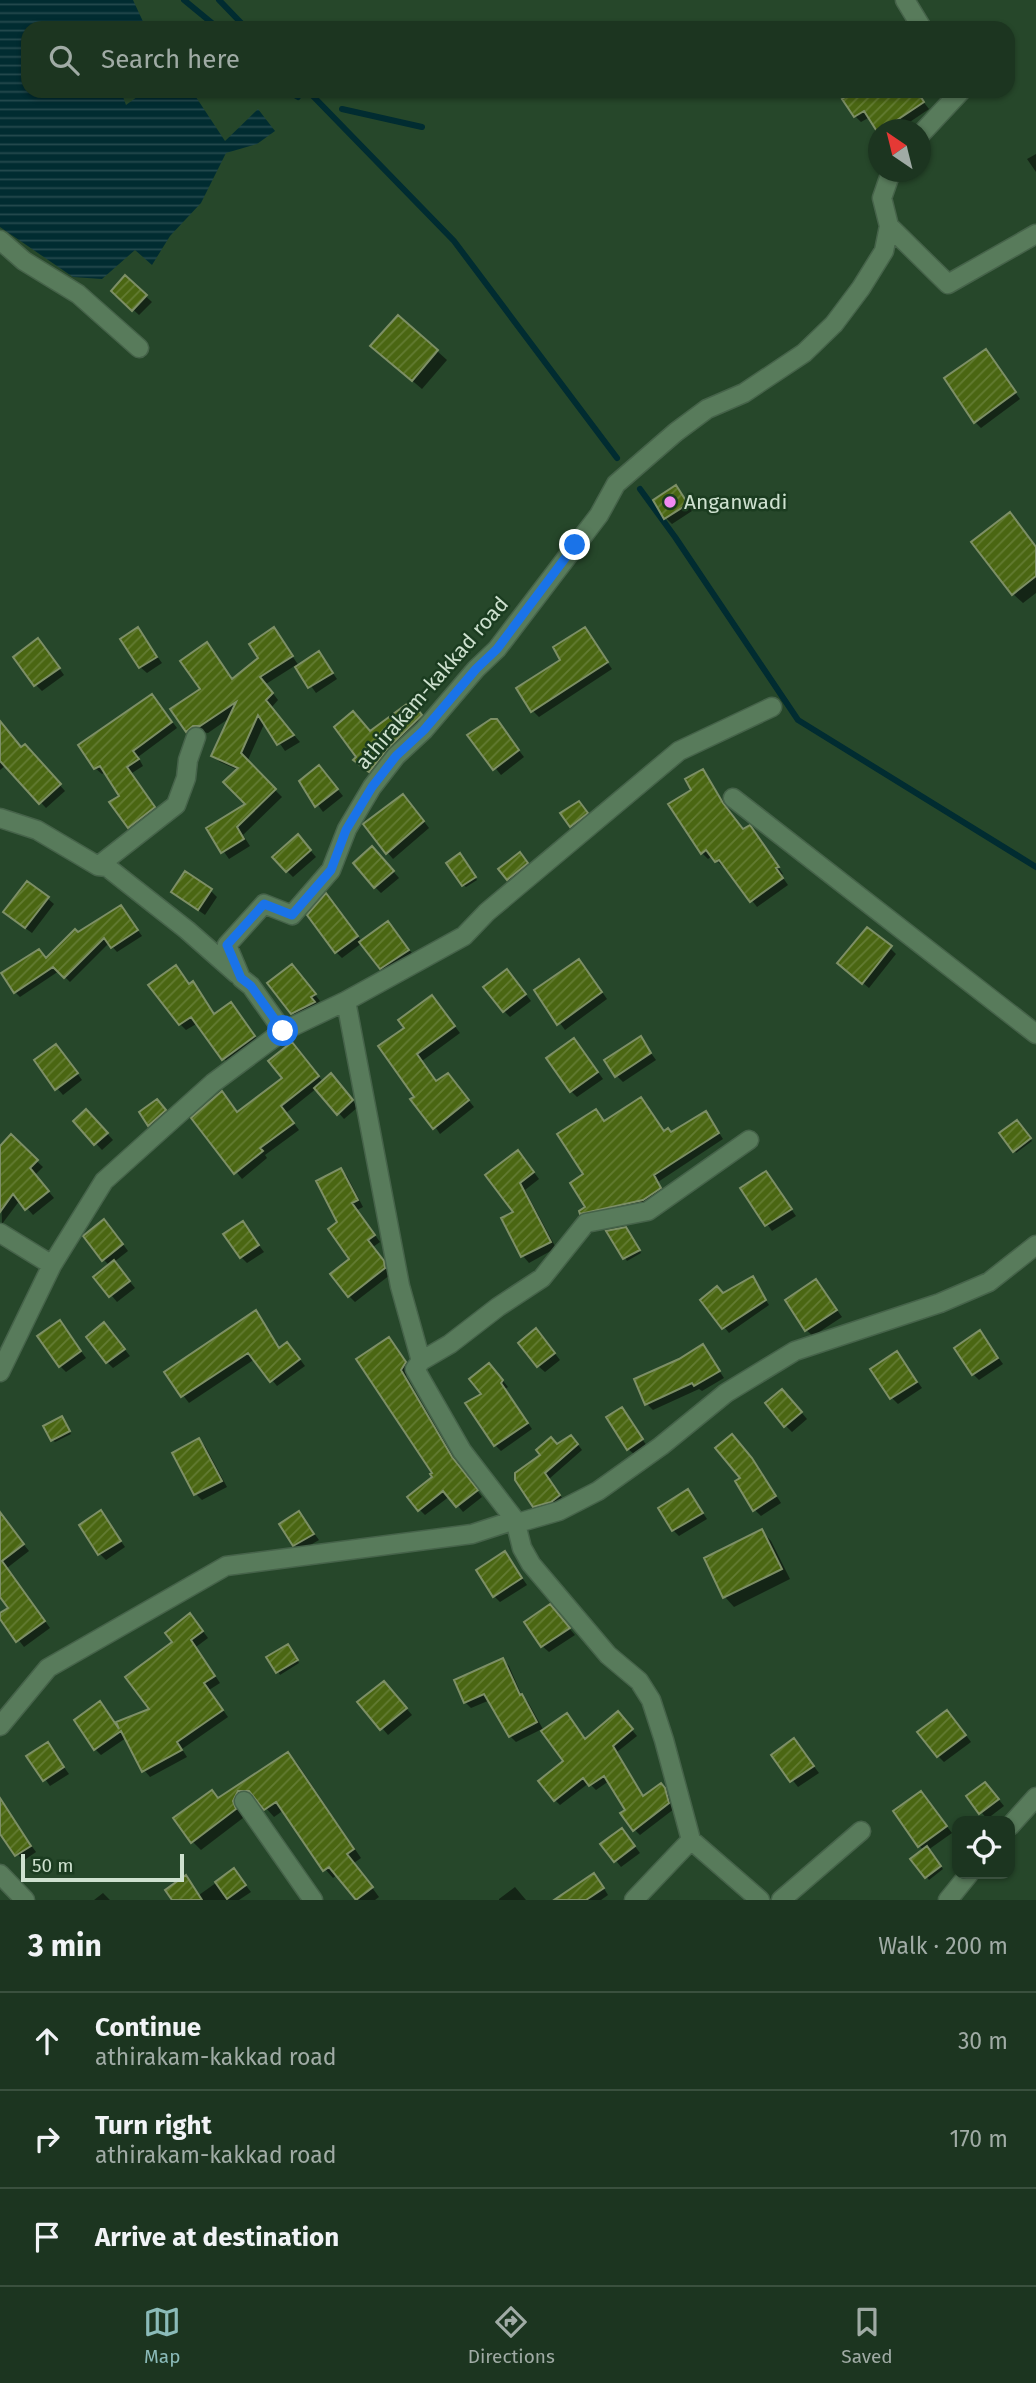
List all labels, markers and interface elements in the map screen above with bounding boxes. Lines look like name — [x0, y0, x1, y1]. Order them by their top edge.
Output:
search box — [21, 21, 1015, 98]
icon: search — [45, 41, 83, 79]
text: Search here — [101, 44, 240, 75]
north arrow — [868, 119, 931, 182]
place label: Anganwadi — [684, 489, 787, 515]
marker: Anganwadi — [662, 494, 678, 510]
route end — [559, 529, 590, 560]
street label: athirakam-kakkad road — [350, 591, 514, 775]
route start — [267, 1015, 298, 1046]
map controls — [952, 1816, 1015, 1879]
button: locate — [952, 1816, 1015, 1879]
scale bar — [21, 1851, 184, 1883]
text: 50 m — [32, 1854, 73, 1877]
text: 3 min — [28, 1928, 102, 1964]
text: Walk · 200 m — [878, 1932, 1008, 1960]
text: Continue — [95, 2012, 201, 2043]
icon: ahead — [28, 2022, 66, 2060]
text: 30 m — [958, 2027, 1008, 2055]
text: athirakam-kakkad road — [95, 2043, 336, 2071]
text: Turn right — [95, 2110, 212, 2141]
icon: right — [28, 2120, 66, 2158]
text: 170 m — [949, 2125, 1008, 2153]
text: athirakam-kakkad road — [95, 2141, 336, 2169]
icon: arrive — [28, 2218, 66, 2256]
text: Arrive at destination — [95, 2222, 339, 2253]
tab: Map — [143, 2303, 181, 2368]
tab: Directions — [468, 2303, 555, 2368]
tab: Saved — [841, 2303, 893, 2368]

